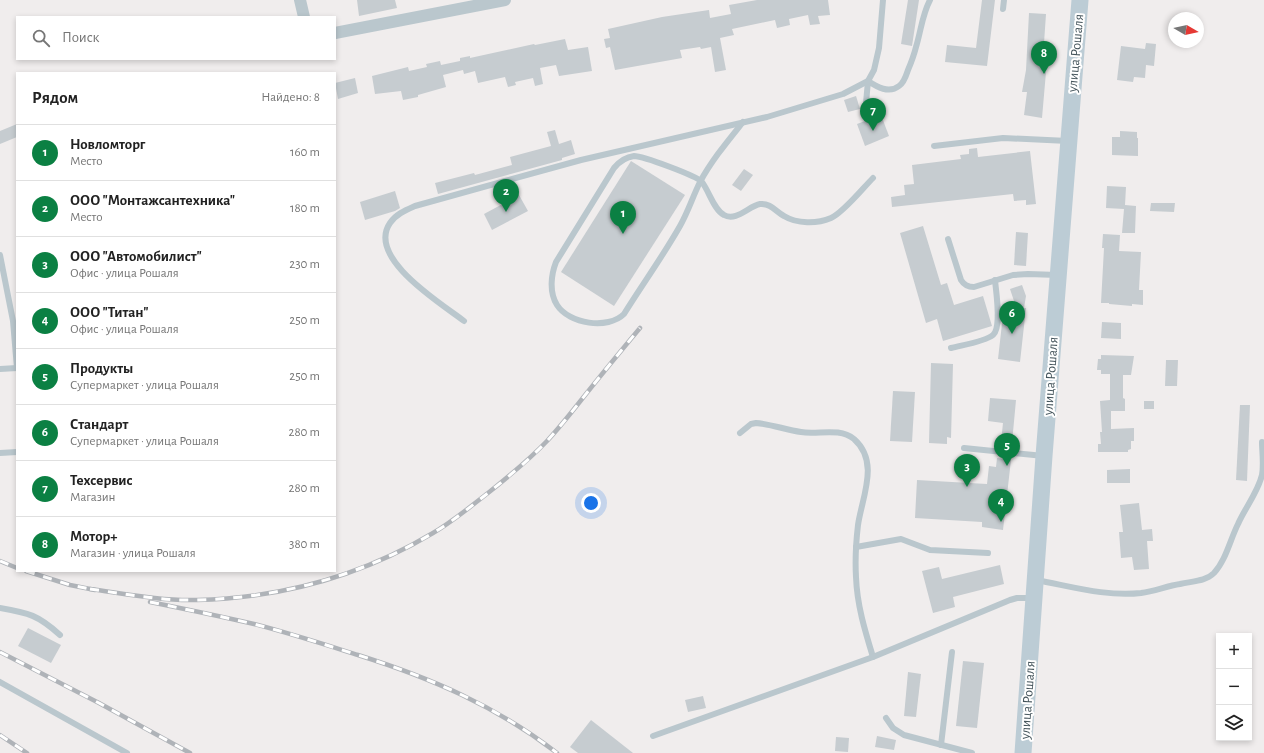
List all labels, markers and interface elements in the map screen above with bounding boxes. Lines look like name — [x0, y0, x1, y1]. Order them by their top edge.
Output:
north arrow — [1168, 12, 1204, 48]
street label: улица Рошаля — [1066, 13, 1086, 94]
search box — [16, 16, 336, 60]
icon: search — [30, 27, 52, 49]
text: Поиск — [62, 30, 100, 45]
pin: 8 — [1031, 41, 1057, 74]
text: Рядом — [32, 89, 78, 106]
text: Найдено: 8 — [261, 91, 320, 104]
pin: 7 — [860, 98, 886, 131]
text: Новломторг — [70, 137, 145, 152]
text: 1 — [43, 146, 47, 159]
text: 160 m — [290, 146, 320, 159]
text: Место — [70, 155, 102, 168]
pin: 2 — [493, 179, 519, 212]
text: ООО "Монтажсантехника" — [70, 193, 235, 208]
pin: 1 — [610, 201, 636, 234]
text: 2 — [42, 202, 48, 215]
text: 180 m — [290, 202, 320, 215]
text: Место — [70, 211, 102, 224]
text: ООО "Автомобилист" — [70, 249, 202, 264]
text: 3 — [42, 258, 48, 271]
text: 230 m — [289, 258, 320, 271]
text: Офис · улица Рошаля — [70, 267, 179, 280]
pin: 6 — [999, 301, 1025, 334]
text: ООО "Титан" — [70, 305, 149, 320]
text: 4 — [42, 314, 48, 327]
text: 250 m — [289, 314, 320, 327]
text: Офис · улица Рошаля — [70, 323, 179, 336]
street label: улица Рошаля — [1041, 336, 1061, 417]
text: Продукты — [70, 361, 133, 376]
text: 5 — [42, 370, 48, 383]
text: 250 m — [289, 370, 320, 383]
text: Супермаркет · улица Рошаля — [70, 379, 219, 392]
text: Стандарт — [70, 417, 128, 432]
text: 6 — [42, 426, 48, 439]
text: 280 m — [289, 426, 320, 439]
pin: 5 — [994, 433, 1020, 466]
text: Супермаркет · улица Рошаля — [70, 435, 219, 448]
pin: 3 — [954, 454, 980, 487]
text: Техсервис — [70, 473, 133, 488]
text: 7 — [42, 482, 48, 495]
text: 280 m — [289, 482, 320, 495]
pin: 4 — [988, 489, 1014, 522]
text: Магазин — [70, 491, 116, 504]
your location — [581, 493, 601, 513]
text: Мотор+ — [70, 529, 118, 544]
text: 8 — [42, 538, 48, 551]
text: 380 m — [289, 538, 320, 551]
text: Магазин · улица Рошаля — [70, 547, 196, 560]
map controls — [1216, 633, 1252, 741]
button: + — [1216, 633, 1252, 669]
street label: улица Рошаля — [1018, 660, 1038, 741]
button: − — [1216, 669, 1252, 705]
button: layers — [1216, 705, 1252, 741]

